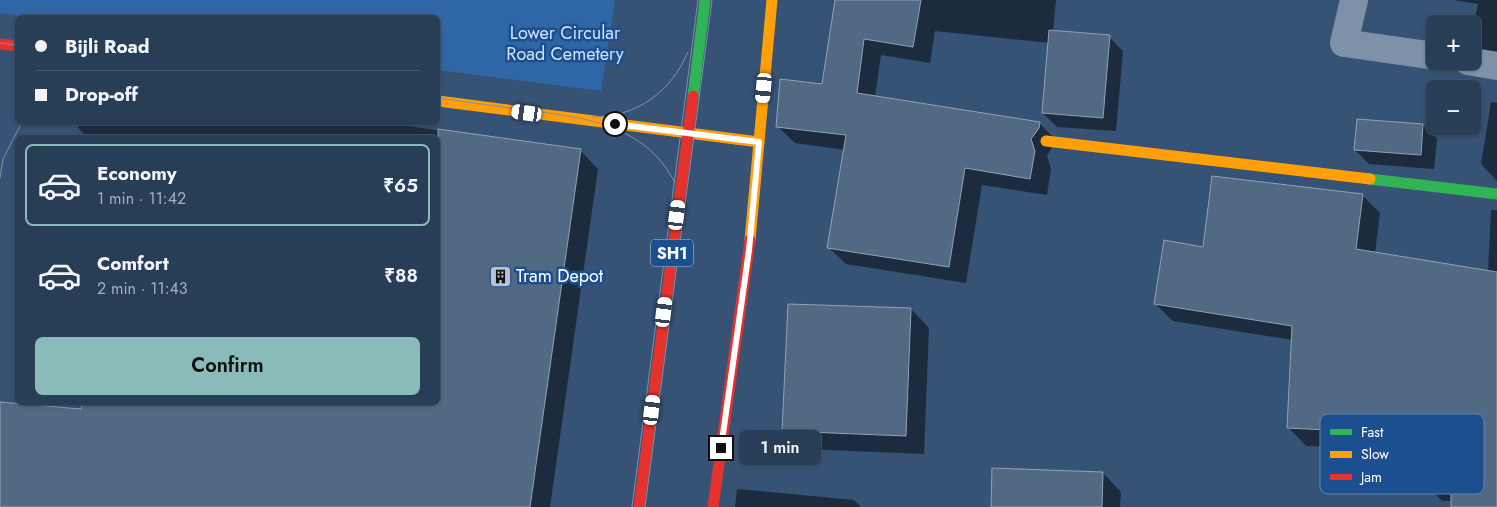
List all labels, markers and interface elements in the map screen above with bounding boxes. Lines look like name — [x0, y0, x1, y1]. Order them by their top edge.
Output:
map controls — [1426, 15, 1481, 135]
button: + — [1426, 15, 1481, 70]
park label: Lower Circular Road Cemetery — [506, 20, 624, 67]
text: Bijli Road — [65, 33, 150, 60]
car — [755, 72, 772, 104]
button: − — [1426, 80, 1481, 135]
text: Drop-off — [65, 81, 138, 108]
car — [511, 103, 542, 123]
route start — [604, 113, 626, 135]
text: Economy — [97, 160, 177, 187]
icon: car — [37, 163, 82, 208]
text: ₹65 — [383, 172, 418, 199]
text: 1 min · 11:42 — [97, 187, 186, 210]
car — [667, 199, 686, 231]
road number: SH1 — [651, 240, 693, 266]
text: Comfort — [97, 250, 169, 277]
icon: car — [37, 253, 82, 298]
text: ₹88 — [384, 262, 418, 289]
place label: Tram Depot — [516, 263, 604, 289]
building icon: Tram Depot — [488, 264, 512, 288]
text: 2 min · 11:43 — [97, 277, 188, 300]
car — [654, 296, 673, 328]
button: Confirm — [35, 337, 420, 395]
car — [642, 394, 661, 426]
legend — [1320, 414, 1484, 494]
text: Fast — [1361, 422, 1384, 442]
callout: 1 min — [738, 430, 821, 466]
text: 1 min — [761, 436, 799, 459]
route end — [710, 437, 732, 459]
text: Slow — [1361, 444, 1389, 464]
text: Jam — [1359, 467, 1382, 487]

